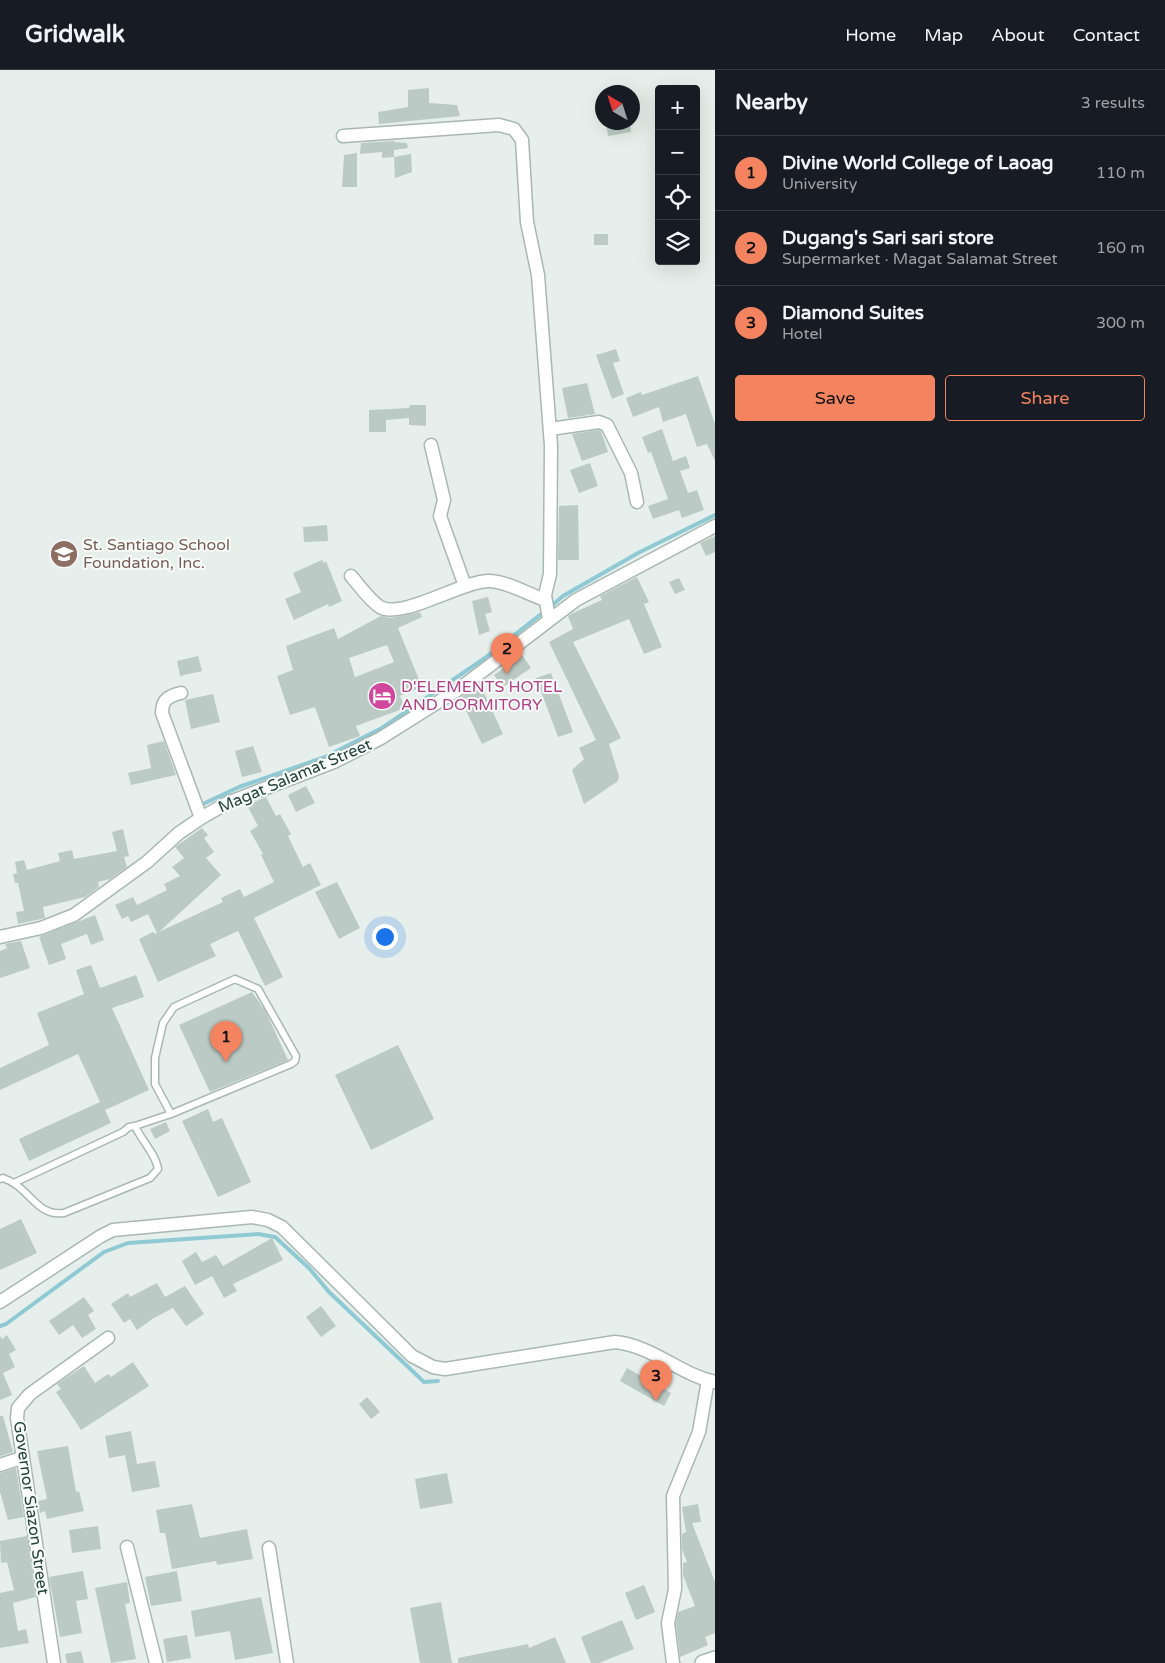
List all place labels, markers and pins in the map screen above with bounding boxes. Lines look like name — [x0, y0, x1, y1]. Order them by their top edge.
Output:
place label: St. Santiago School Foundation, Inc. — [83, 535, 230, 573]
school or university icon: St. Santiago School Foundation, Inc. — [49, 539, 79, 569]
pin: 2 — [491, 633, 523, 674]
place label: D'ELEMENTS HOTEL AND DORMITORY — [401, 677, 562, 715]
hotel icon: D'ELEMENTS HOTEL AND DORMITORY — [367, 681, 397, 711]
pin: 1 — [210, 1021, 242, 1062]
pin: 3 — [640, 1360, 672, 1401]

